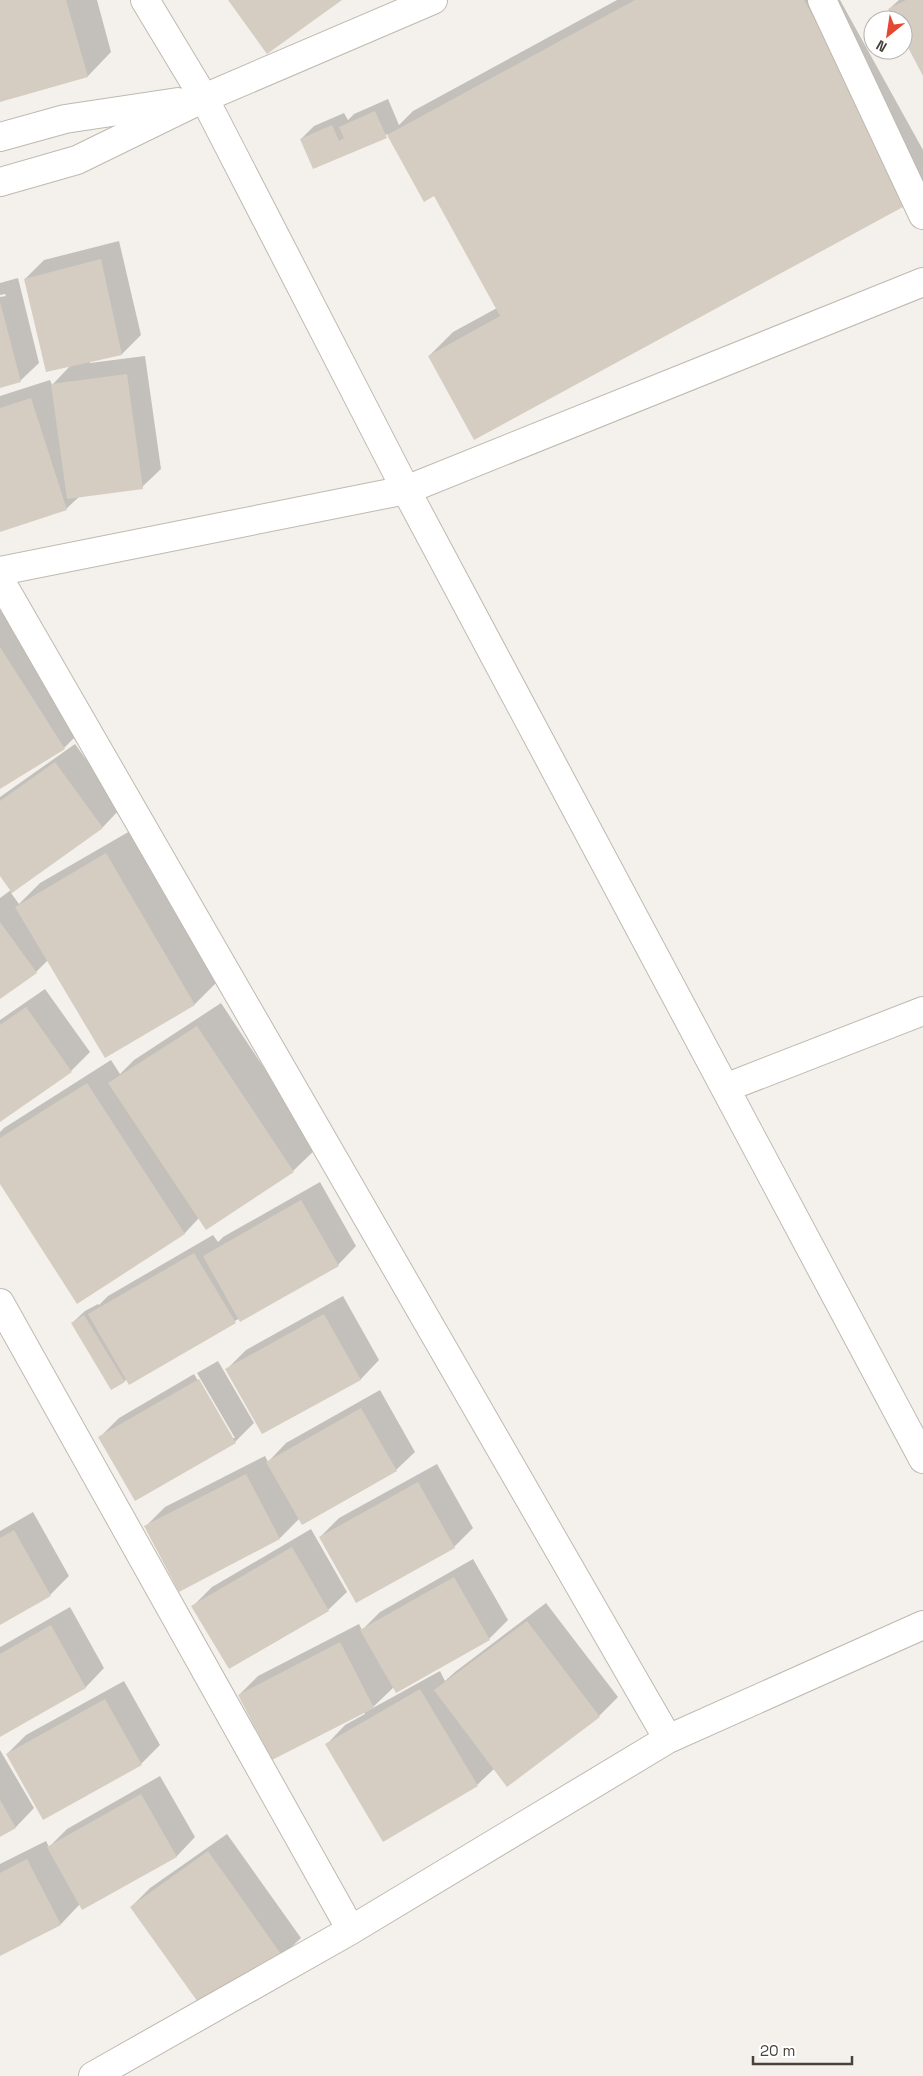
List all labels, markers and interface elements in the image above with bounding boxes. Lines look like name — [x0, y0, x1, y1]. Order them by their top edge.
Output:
north arrow — [863, 10, 913, 60]
text: N — [873, 36, 890, 56]
scale bar — [753, 2034, 852, 2066]
text: 20 m — [760, 2041, 795, 2060]

